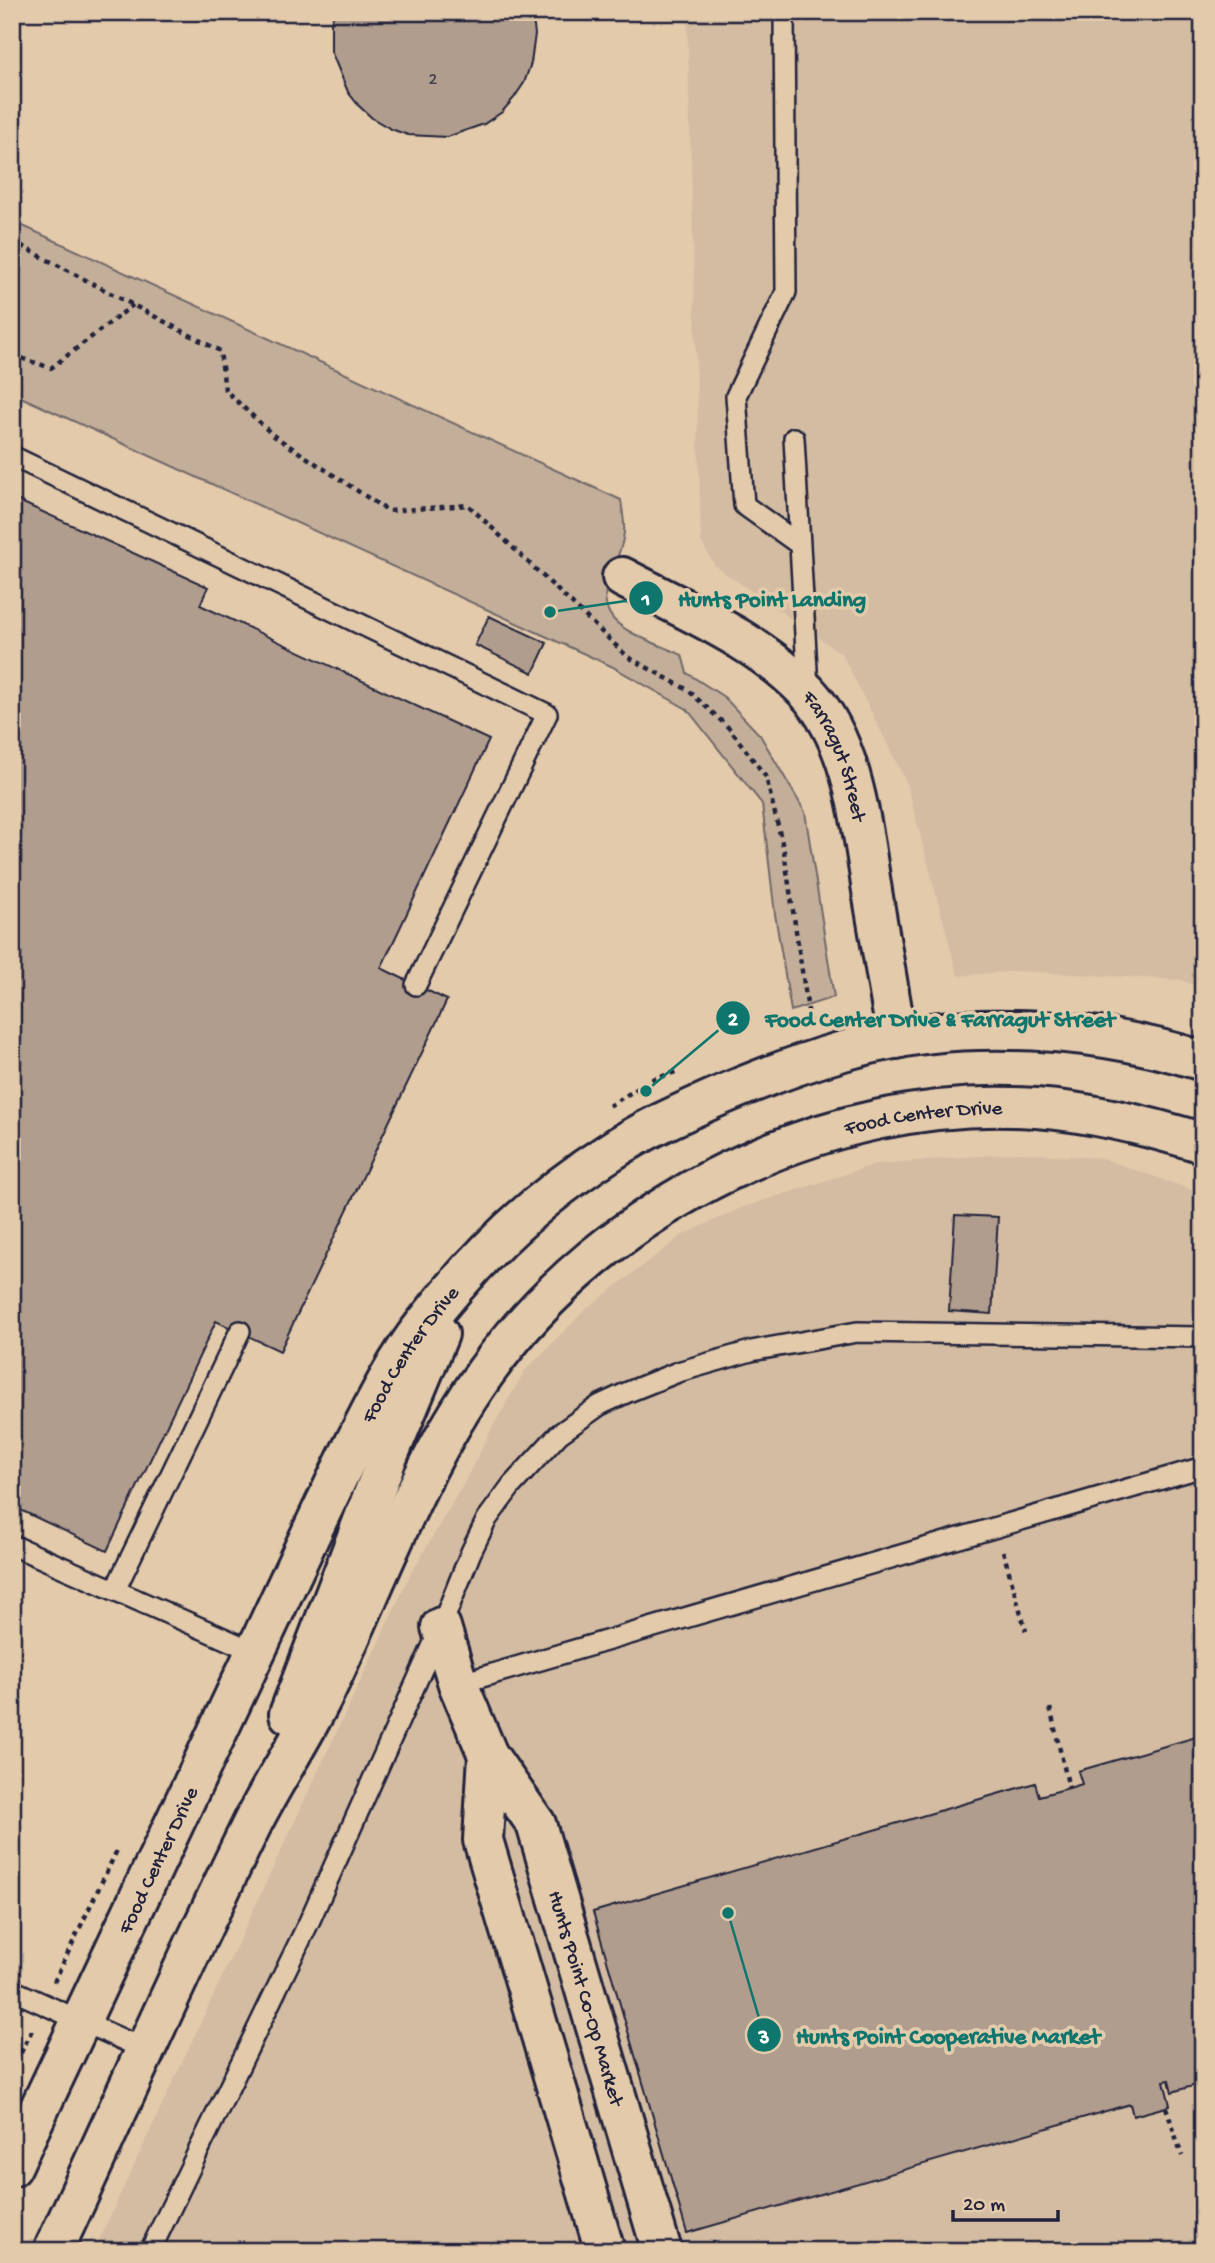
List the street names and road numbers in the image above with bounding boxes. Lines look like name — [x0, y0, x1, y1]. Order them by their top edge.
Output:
street label: Farragut Street — [795, 686, 870, 826]
street label: Food Center Drive — [841, 1098, 1004, 1143]
street label: Food Center Drive — [358, 1281, 467, 1429]
street label: Food Center Drive — [114, 1782, 206, 1939]
street label: Hunts Point Co-Op Market — [540, 1888, 628, 2112]

